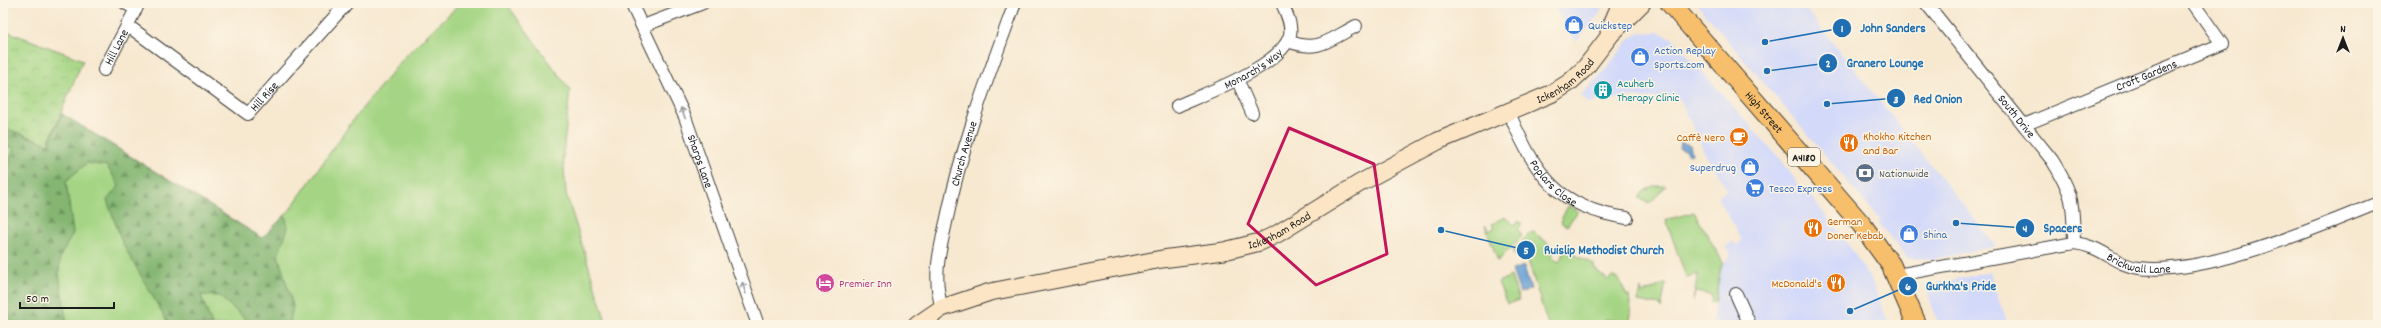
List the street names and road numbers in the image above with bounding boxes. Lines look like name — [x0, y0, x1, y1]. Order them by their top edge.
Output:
street label: Hill Lane — [101, 27, 134, 69]
street label: Monarch's Way — [1222, 45, 1288, 94]
street label: Ickenham Road — [1534, 55, 1599, 109]
street label: Croft Gardens — [2114, 56, 2180, 97]
street label: Hill Rise — [247, 78, 283, 116]
street label: High Street — [1740, 88, 1787, 138]
street label: South Drive — [1993, 92, 2038, 142]
street label: Church Avenue — [948, 119, 982, 188]
street label: Sharps Lane — [682, 133, 716, 191]
road number: A4180 — [1788, 148, 1820, 166]
street label: Poplars Close — [1525, 157, 1580, 212]
street label: Ickenham Road — [1247, 208, 1315, 255]
street label: Brickwall Lane — [2103, 249, 2171, 279]

